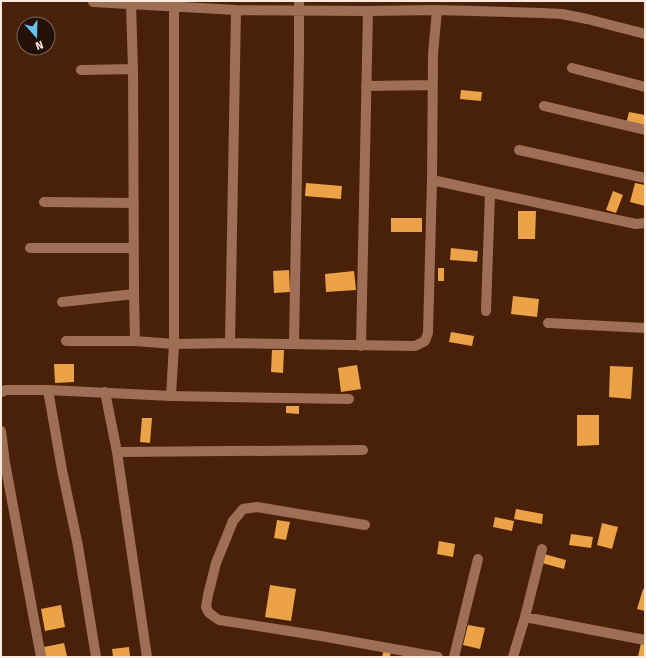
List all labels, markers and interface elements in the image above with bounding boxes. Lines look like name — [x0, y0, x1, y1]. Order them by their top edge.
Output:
north arrow — [16, 16, 56, 56]
text: N — [34, 38, 45, 52]

